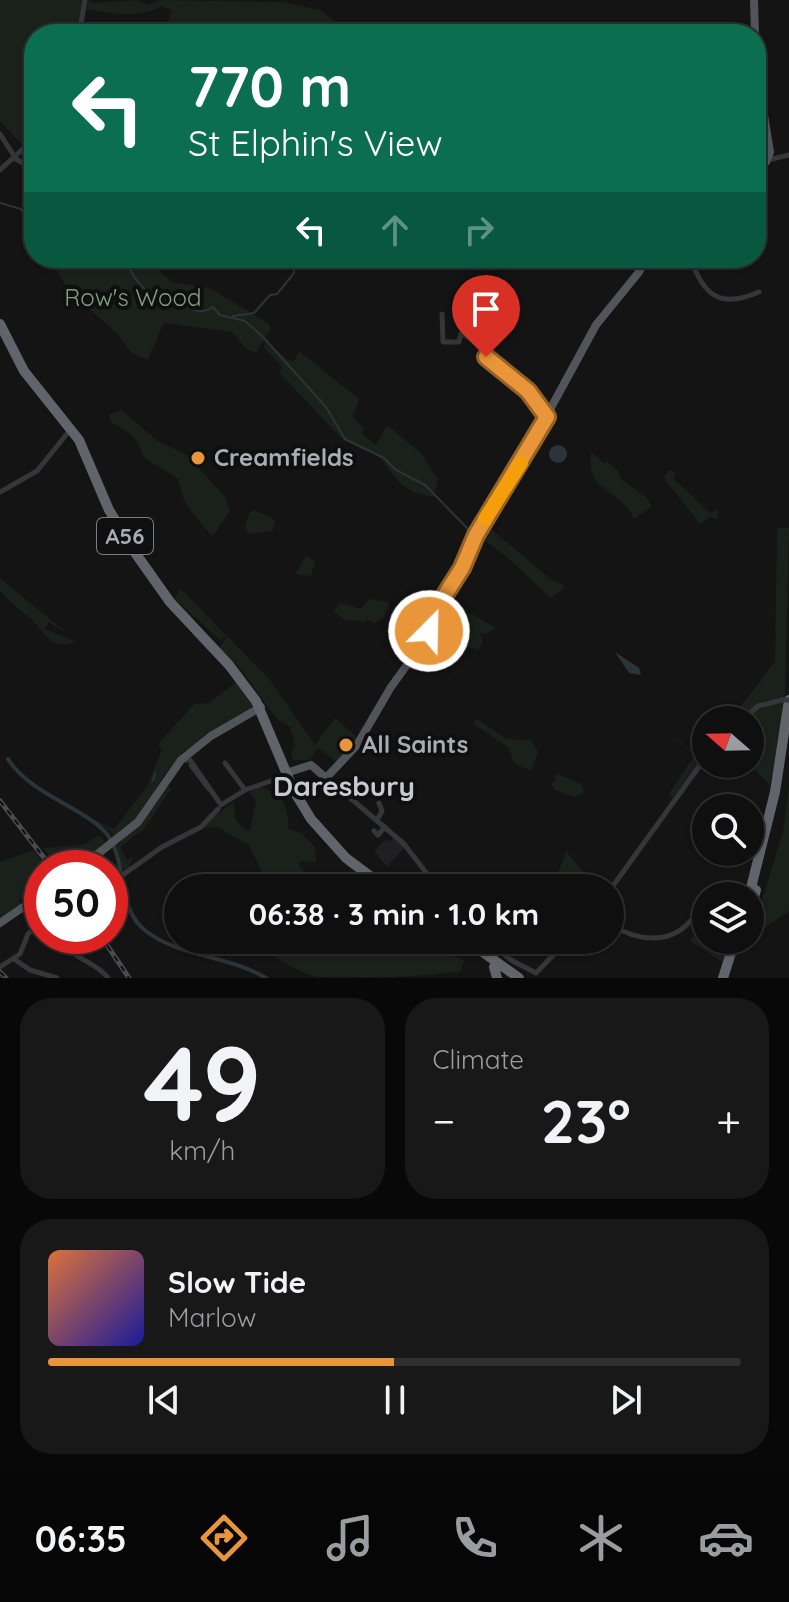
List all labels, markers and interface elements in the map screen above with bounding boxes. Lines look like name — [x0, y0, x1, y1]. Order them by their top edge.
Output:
text: 770 m — [188, 51, 351, 121]
icon: left — [56, 56, 160, 160]
text: St Elphin's View — [188, 120, 442, 165]
icon: left — [289, 208, 333, 252]
icon: ahead — [373, 208, 417, 252]
icon: right — [457, 208, 501, 252]
pin — [452, 275, 520, 357]
park label: Row's Wood — [64, 282, 202, 312]
icon: arrive — [464, 287, 508, 331]
place label: Creamfields — [214, 442, 354, 472]
marker: Creamfields — [189, 449, 207, 467]
road number: A56 — [97, 518, 153, 554]
position arrow — [387, 589, 471, 673]
north arrow — [692, 706, 764, 778]
map controls — [692, 706, 764, 954]
place label: All Saints — [362, 729, 468, 759]
marker: All Saints — [337, 736, 355, 754]
district label: Daresbury — [273, 768, 415, 803]
button: search — [692, 794, 764, 866]
speed limit sign: 50 — [24, 850, 128, 954]
button: layers — [692, 882, 764, 954]
text: 06:38 · 3 min · 1.0 km — [249, 895, 539, 933]
text: 49 — [143, 1017, 261, 1147]
text: Climate — [433, 1043, 524, 1076]
text: 23° — [541, 1083, 631, 1158]
text: − — [433, 1093, 455, 1148]
text: + — [716, 1093, 741, 1148]
text: km/h — [169, 1134, 235, 1167]
text: Slow Tide — [168, 1263, 306, 1301]
text: Marlow — [168, 1301, 256, 1334]
icon: previous — [142, 1378, 186, 1422]
icon: pause — [373, 1378, 417, 1422]
icon: next — [604, 1378, 648, 1422]
icon: directions — [196, 1510, 252, 1566]
icon: music — [322, 1510, 378, 1566]
icon: phone — [447, 1510, 503, 1566]
icon: climate — [573, 1510, 629, 1566]
icon: car — [698, 1510, 754, 1566]
text: 06:35 — [35, 1516, 127, 1561]

